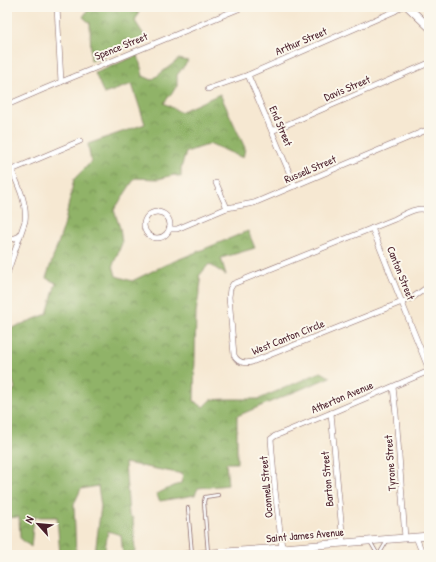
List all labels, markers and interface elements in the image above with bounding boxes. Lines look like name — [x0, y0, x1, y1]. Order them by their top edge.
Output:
street label: Arthur Street — [273, 24, 329, 58]
street label: Spence Street — [92, 29, 150, 63]
street label: Davis Street — [322, 72, 372, 104]
street label: End Street — [266, 104, 296, 148]
street label: Russell Street — [282, 152, 338, 186]
street label: Canton Street — [384, 244, 418, 302]
street label: West Canton Circle — [250, 316, 327, 358]
street label: Atherton Avenue — [309, 377, 376, 416]
street label: Tyrone Street — [381, 434, 399, 491]
street label: Barton Street — [318, 451, 336, 507]
street label: Oconnell Street — [256, 455, 276, 519]
north arrow — [18, 504, 58, 544]
text: N — [22, 514, 37, 525]
street label: Saint James Avenue — [266, 525, 345, 545]

